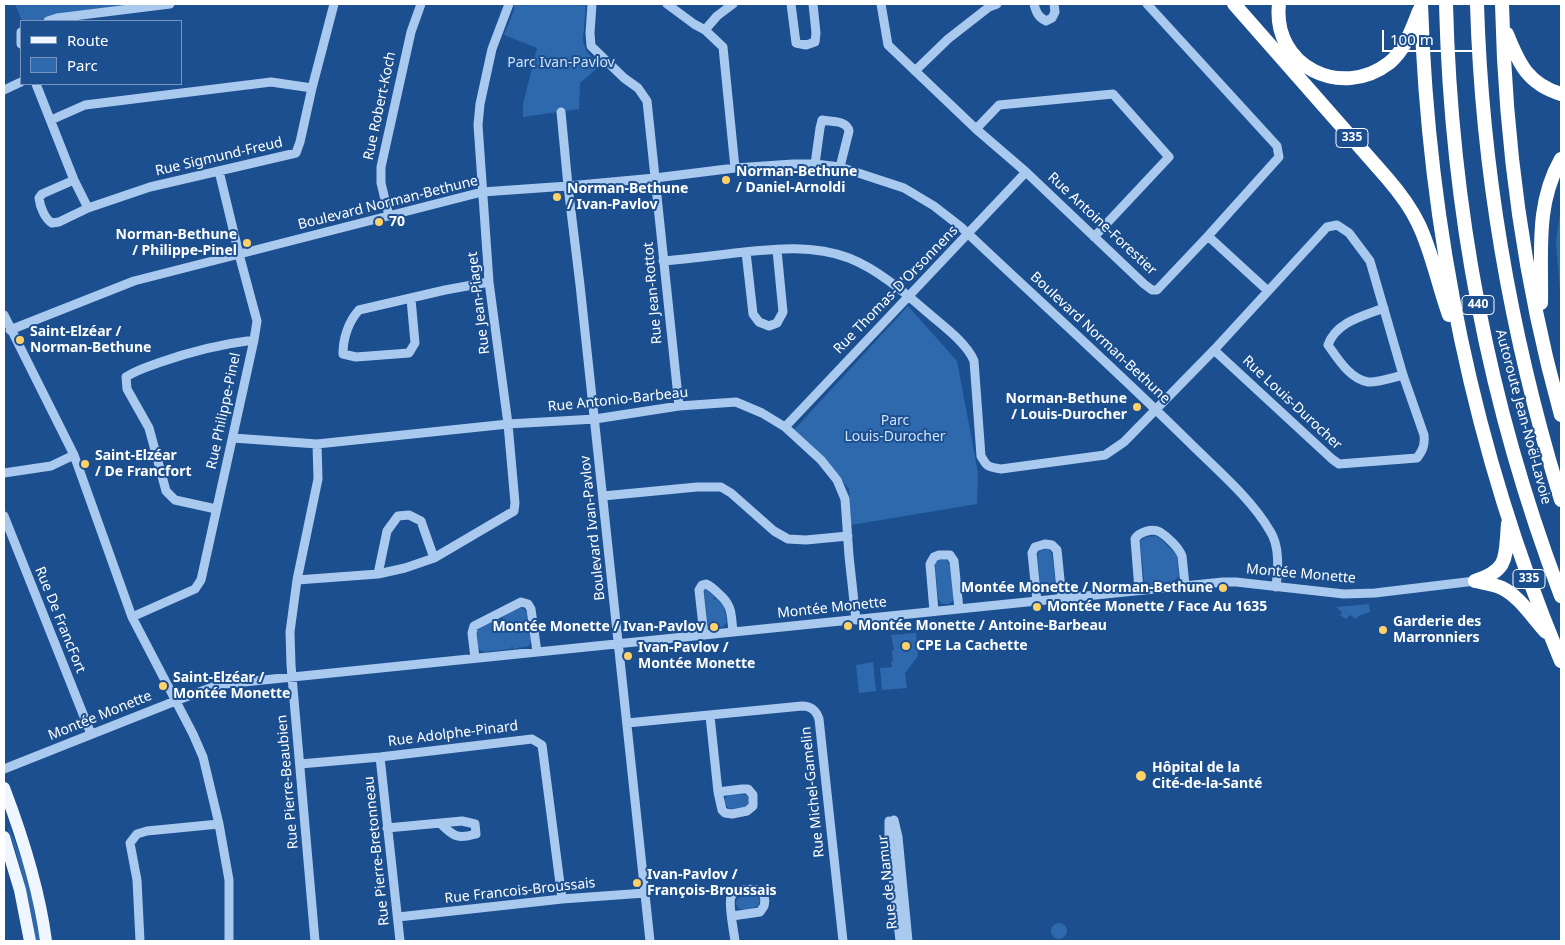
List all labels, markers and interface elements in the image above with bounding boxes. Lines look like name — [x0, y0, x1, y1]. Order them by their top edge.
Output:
legend — [20, 20, 182, 85]
scale bar — [1385, 20, 1488, 52]
text: 100 m — [1390, 29, 1434, 49]
text: Route — [67, 30, 109, 50]
street label: Rue Robert-Koch — [360, 50, 400, 162]
text: Parc — [67, 55, 98, 75]
park label: Parc Ivan-Pavlov — [507, 55, 615, 71]
road number: 335 — [1336, 128, 1368, 148]
street label: Rue Sigmund-Freud — [154, 134, 284, 180]
place label: Norman-Bethune / Daniel-Arnoldi — [736, 164, 857, 196]
street label: Rue Antoine-Forestier — [1044, 169, 1160, 279]
street label: Boulevard Norman-Bethune — [296, 172, 480, 234]
marker: Norman-Bethune / Daniel-Arnoldi — [720, 174, 732, 186]
place label: Norman-Bethune / Ivan-Pavlov — [567, 181, 688, 213]
marker: Norman-Bethune / Ivan-Pavlov — [551, 191, 563, 203]
place label: 70 — [389, 214, 405, 230]
marker: 70 — [373, 216, 385, 228]
street label: Rue Thomas-D'Orsonnens — [830, 222, 962, 358]
place label: Norman-Bethune / Philippe-Pinel — [116, 227, 237, 260]
marker: Norman-Bethune / Philippe-Pinel — [241, 237, 253, 249]
street label: Rue Jean-Rottot — [640, 241, 666, 345]
street label: Rue Jean-Piaget — [464, 251, 494, 355]
street label: Boulevard Norman-Bethune — [1027, 269, 1173, 407]
road number: 440 — [1462, 296, 1494, 314]
place label: Saint-Elzéar / Norman-Bethune — [30, 324, 151, 357]
street label: Autoroute Jean-Noël-Lavoie — [1492, 328, 1554, 506]
marker: Saint-Elzéar / Norman-Bethune — [14, 334, 26, 346]
street label: Rue Philippe-Pinel — [203, 351, 245, 471]
street label: Rue Louis-Durocher — [1239, 353, 1345, 453]
street label: Rue Antonio-Barbeau — [547, 384, 689, 416]
place label: Norman-Bethune / Louis-Durocher — [1006, 391, 1127, 424]
marker: Norman-Bethune / Louis-Durocher — [1131, 401, 1143, 413]
park label: Parc Louis-Durocher — [844, 413, 946, 446]
place label: Saint-Elzéar / De Francfort — [95, 448, 192, 481]
street label: Boulevard Ivan-Pavlov — [577, 455, 609, 601]
marker: Saint-Elzéar / De Francfort — [79, 458, 91, 470]
street label: Montée Monette — [1245, 561, 1357, 587]
street label: Rue De FrancFort — [31, 564, 89, 676]
road number: 335 — [1513, 570, 1545, 588]
place label: Montée Monette / Norman-Bethune — [961, 580, 1213, 596]
marker: Montée Monette / Norman-Bethune — [1217, 582, 1229, 594]
street label: Montée Monette — [776, 594, 888, 622]
place label: Montée Monette / Face Au 1635 — [1047, 599, 1267, 615]
marker: Montée Monette / Face Au 1635 — [1031, 601, 1043, 613]
place label: Garderie des Marronniers — [1393, 614, 1481, 646]
place label: Montée Monette / Antoine-Barbeau — [858, 618, 1107, 634]
place label: Montée Monette / Ivan-Pavlov — [492, 619, 704, 635]
marker: Montée Monette / Antoine-Barbeau — [842, 620, 854, 632]
marker: Montée Monette / Ivan-Pavlov — [708, 621, 720, 633]
marker: Garderie des Marronniers — [1377, 624, 1389, 636]
place label: CPE La Cachette — [916, 638, 1028, 654]
place label: Ivan-Pavlov / Montée Monette — [638, 640, 755, 672]
marker: CPE La Cachette — [900, 640, 912, 652]
marker: Ivan-Pavlov / Montée Monette — [622, 650, 634, 662]
place label: Saint-Elzéar / Montée Monette — [173, 670, 290, 702]
marker: Saint-Elzéar / Montée Monette — [157, 680, 169, 692]
street label: Montée Monette — [46, 688, 154, 744]
street label: Rue Pierre-Beaubien — [274, 714, 302, 850]
street label: Rue Adolphe-Pinard — [387, 718, 519, 750]
street label: Rue Michel-Gamelin — [798, 726, 828, 858]
place label: Hôpital de la Cité-de-la-Santé — [1152, 760, 1262, 792]
marker: Hôpital de la Cité-de-la-Santé — [1134, 769, 1148, 783]
street label: Rue Pierre-Bretonneau — [361, 775, 393, 927]
street label: Rue de Namur — [875, 834, 901, 930]
place label: Ivan-Pavlov / François-Broussais — [647, 867, 777, 900]
street label: Rue Francois-Broussais — [444, 875, 596, 907]
marker: Ivan-Pavlov / François-Broussais — [631, 877, 643, 889]

